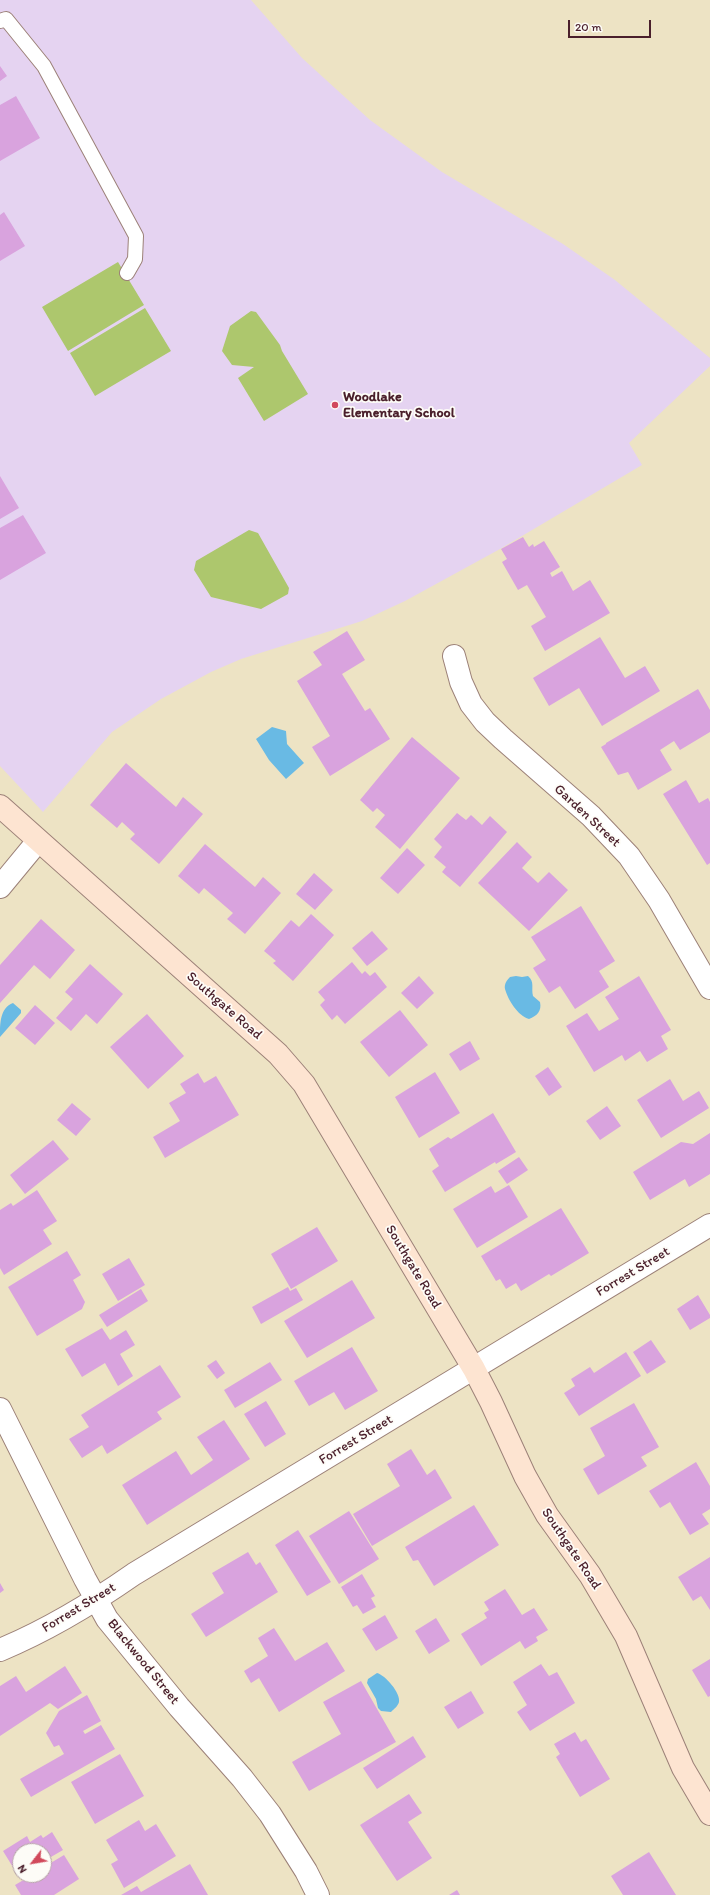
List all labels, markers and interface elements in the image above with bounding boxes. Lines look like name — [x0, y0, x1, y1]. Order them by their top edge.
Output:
scale bar — [570, 12, 653, 38]
text: 20 m — [575, 20, 602, 34]
place label: Woodlake Elementary School — [343, 389, 455, 422]
marker: Woodlake Elementary School — [330, 400, 340, 410]
street label: Garden Street — [550, 781, 624, 851]
street label: Southgate Road — [183, 969, 265, 1043]
street label: Southgate Road — [381, 1222, 445, 1312]
street label: Forrest Street — [593, 1243, 673, 1301]
street label: Forrest Street — [316, 1411, 396, 1469]
street label: Southgate Road — [538, 1505, 604, 1593]
street label: Forrest Street — [39, 1579, 119, 1637]
street label: Blackwood Street — [103, 1616, 183, 1708]
north arrow — [12, 1843, 52, 1883]
text: N — [15, 1862, 30, 1875]

